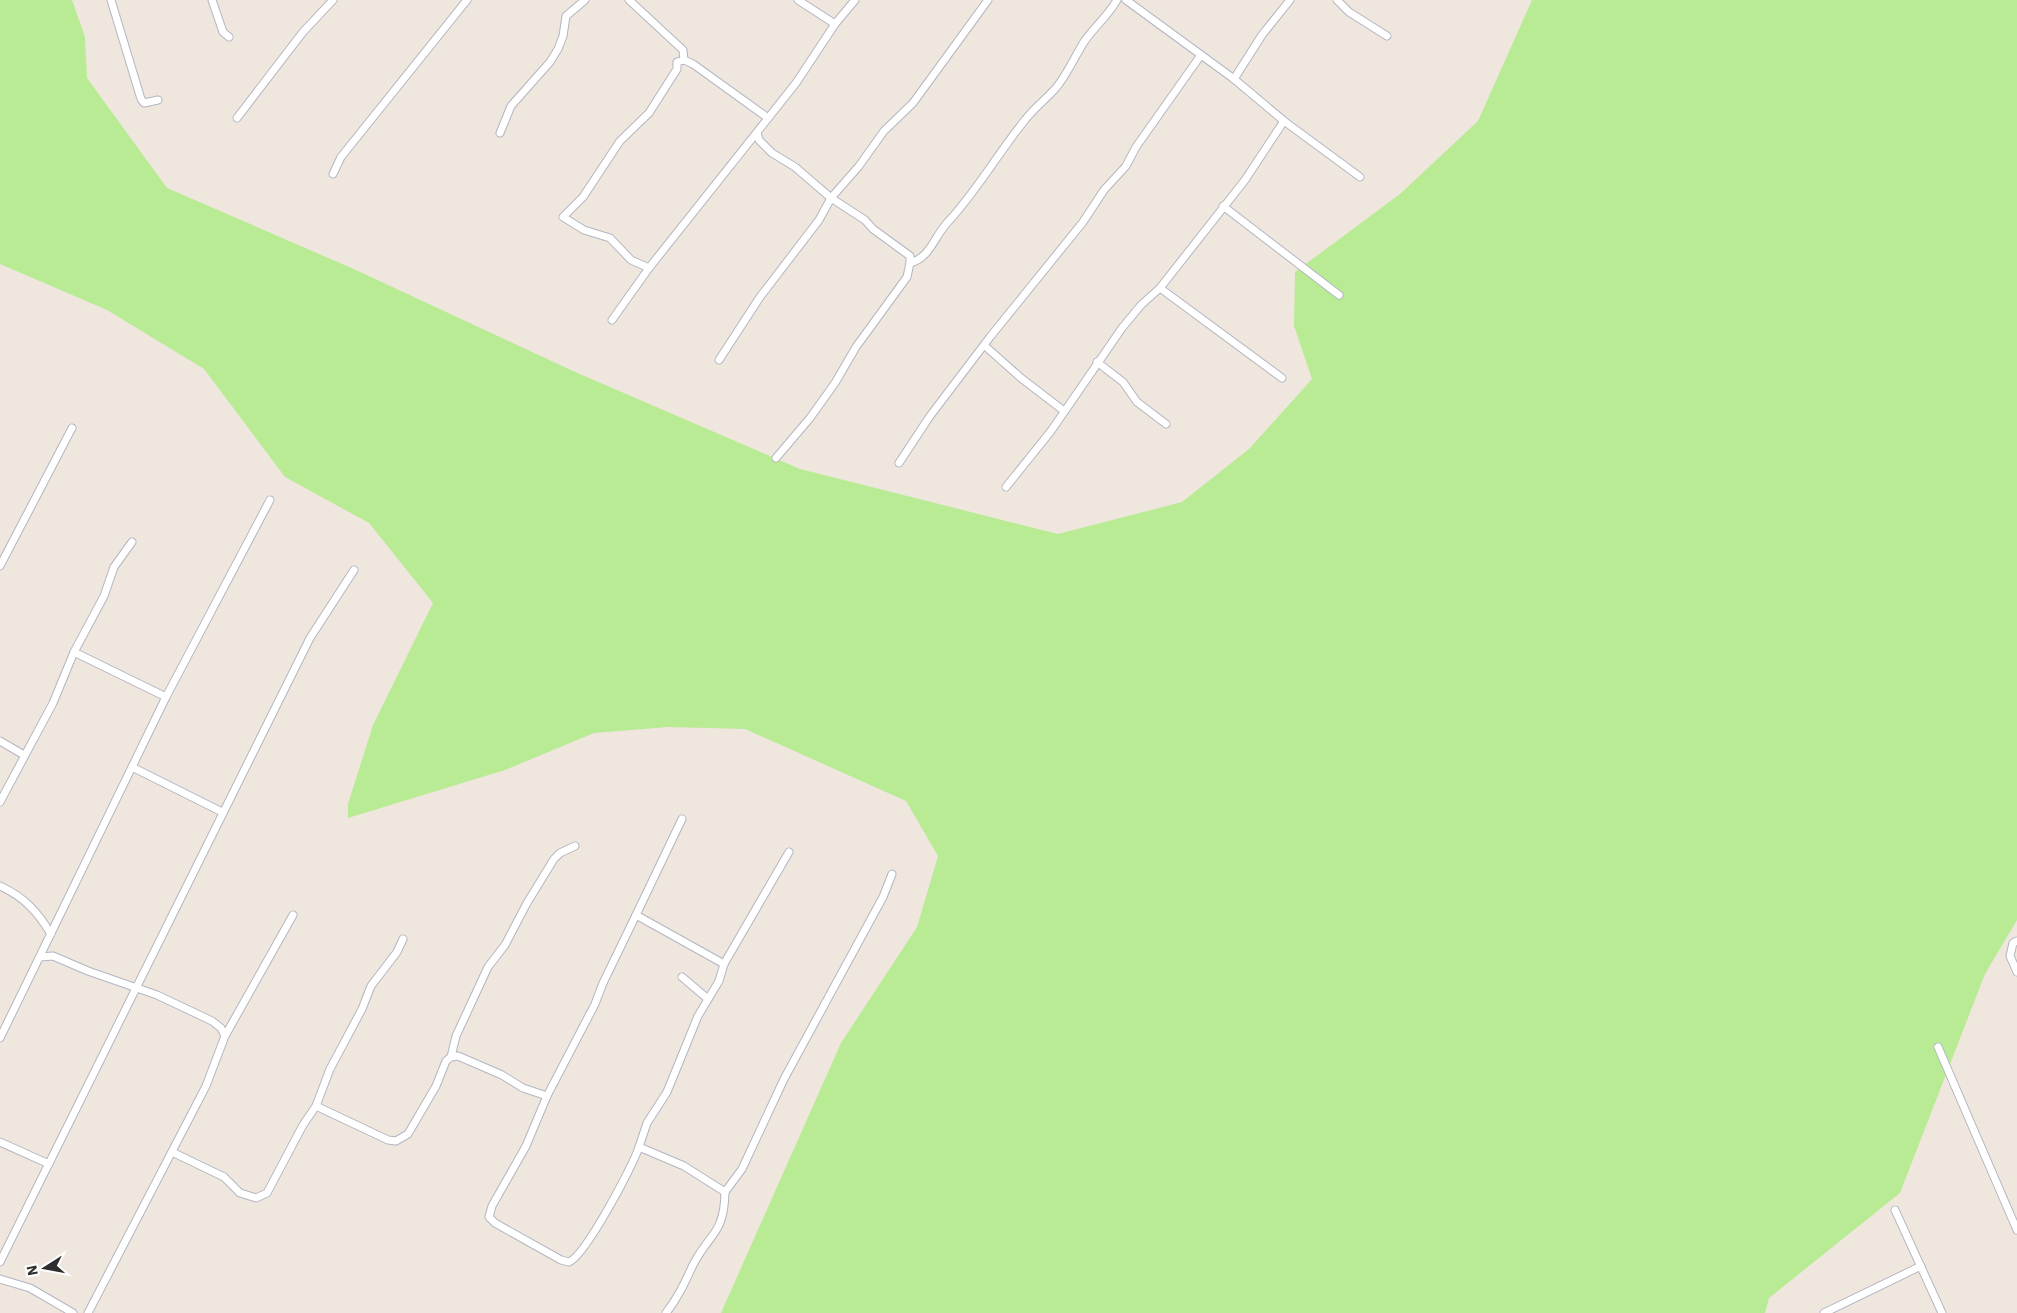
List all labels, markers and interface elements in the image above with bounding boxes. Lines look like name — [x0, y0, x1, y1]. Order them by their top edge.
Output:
north arrow — [20, 1243, 70, 1293]
text: N — [22, 1264, 42, 1277]

